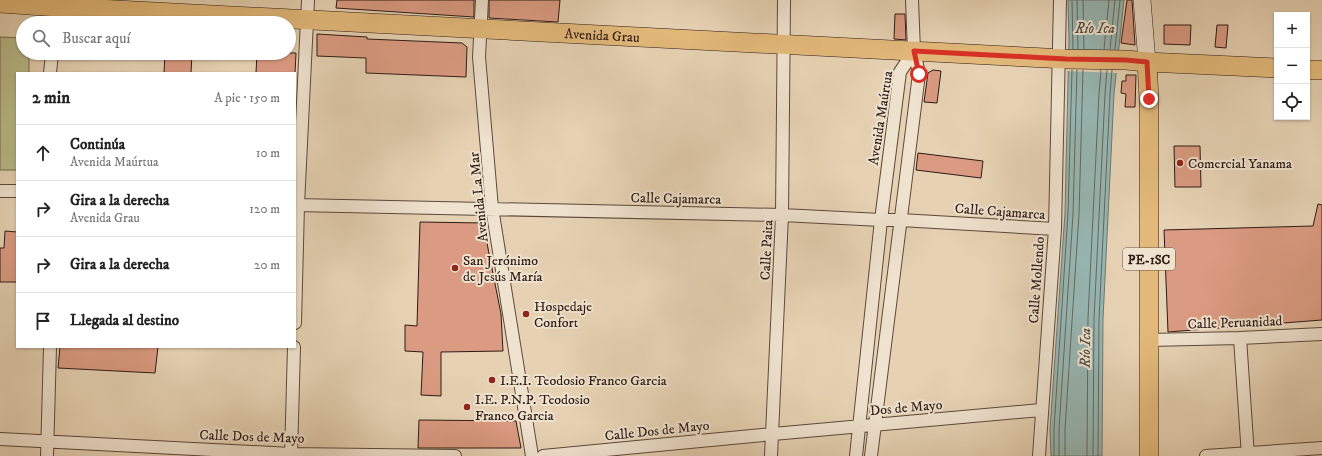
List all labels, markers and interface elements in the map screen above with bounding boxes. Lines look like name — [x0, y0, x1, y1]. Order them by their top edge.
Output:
map controls — [1274, 12, 1310, 120]
button: + — [1274, 12, 1310, 48]
search box — [16, 16, 296, 60]
water label: Río Ica — [1074, 19, 1115, 38]
street label: Avenida Grau — [564, 25, 640, 47]
icon: search — [30, 27, 52, 49]
text: Buscar aquí — [62, 29, 130, 48]
button: − — [1274, 48, 1310, 84]
route start — [910, 65, 928, 83]
street label: Avenida Maúrtua — [865, 70, 897, 167]
button: locate — [1274, 84, 1310, 120]
text: 2 min — [32, 87, 70, 109]
text: A pie · 150 m — [214, 90, 280, 106]
route end — [1140, 90, 1158, 108]
text: Continúa — [70, 135, 125, 154]
icon: ahead — [32, 142, 54, 164]
text: 10 m — [256, 145, 280, 161]
street label: Avenida La Mar — [465, 150, 493, 243]
text: Avenida Maúrtua — [70, 154, 159, 170]
place label: Comercial Yanama — [1188, 155, 1292, 173]
marker: Comercial Yanama — [1175, 158, 1185, 168]
street label: Calle Cajamarca — [631, 189, 721, 209]
text: Gira a la derecha — [70, 191, 169, 210]
icon: right — [32, 198, 54, 220]
street label: Calle Cajamarca — [954, 200, 1046, 224]
text: 120 m — [249, 201, 280, 217]
text: Avenida Grau — [70, 210, 140, 226]
street label: Calle Paita — [756, 219, 778, 281]
street label: Calle Mollendo — [1025, 236, 1049, 324]
road number: PE-1SC — [1123, 248, 1175, 270]
place label: San Jerónimo de Jesús María — [463, 252, 543, 286]
icon: right — [32, 254, 54, 276]
text: Gira a la derecha — [70, 255, 169, 274]
text: 20 m — [254, 257, 280, 273]
marker: San Jerónimo de Jesús María — [450, 263, 460, 273]
place label: Hospedaje Confort — [534, 298, 592, 332]
marker: Hospedaje Confort — [521, 309, 531, 319]
icon: arrive — [32, 310, 54, 332]
text: Llegada al destino — [70, 311, 179, 330]
street label: Calle Peruanidad — [1187, 312, 1283, 334]
water label: Río Ica — [1076, 328, 1095, 369]
place label: I.E.I. Teodosio Franco Garcia — [500, 372, 667, 390]
marker: I.E.I. Teodosio Franco Garcia — [487, 375, 497, 385]
place label: I.E. P.N.P. Teodosio Franco Garcia — [475, 391, 590, 425]
street label: Dos de Mayo — [869, 396, 943, 420]
marker: I.E. P.N.P. Teodosio Franco Garcia — [462, 402, 472, 412]
street label: Calle Dos de Mayo — [604, 417, 711, 445]
street label: Calle Dos de Mayo — [199, 426, 305, 448]

